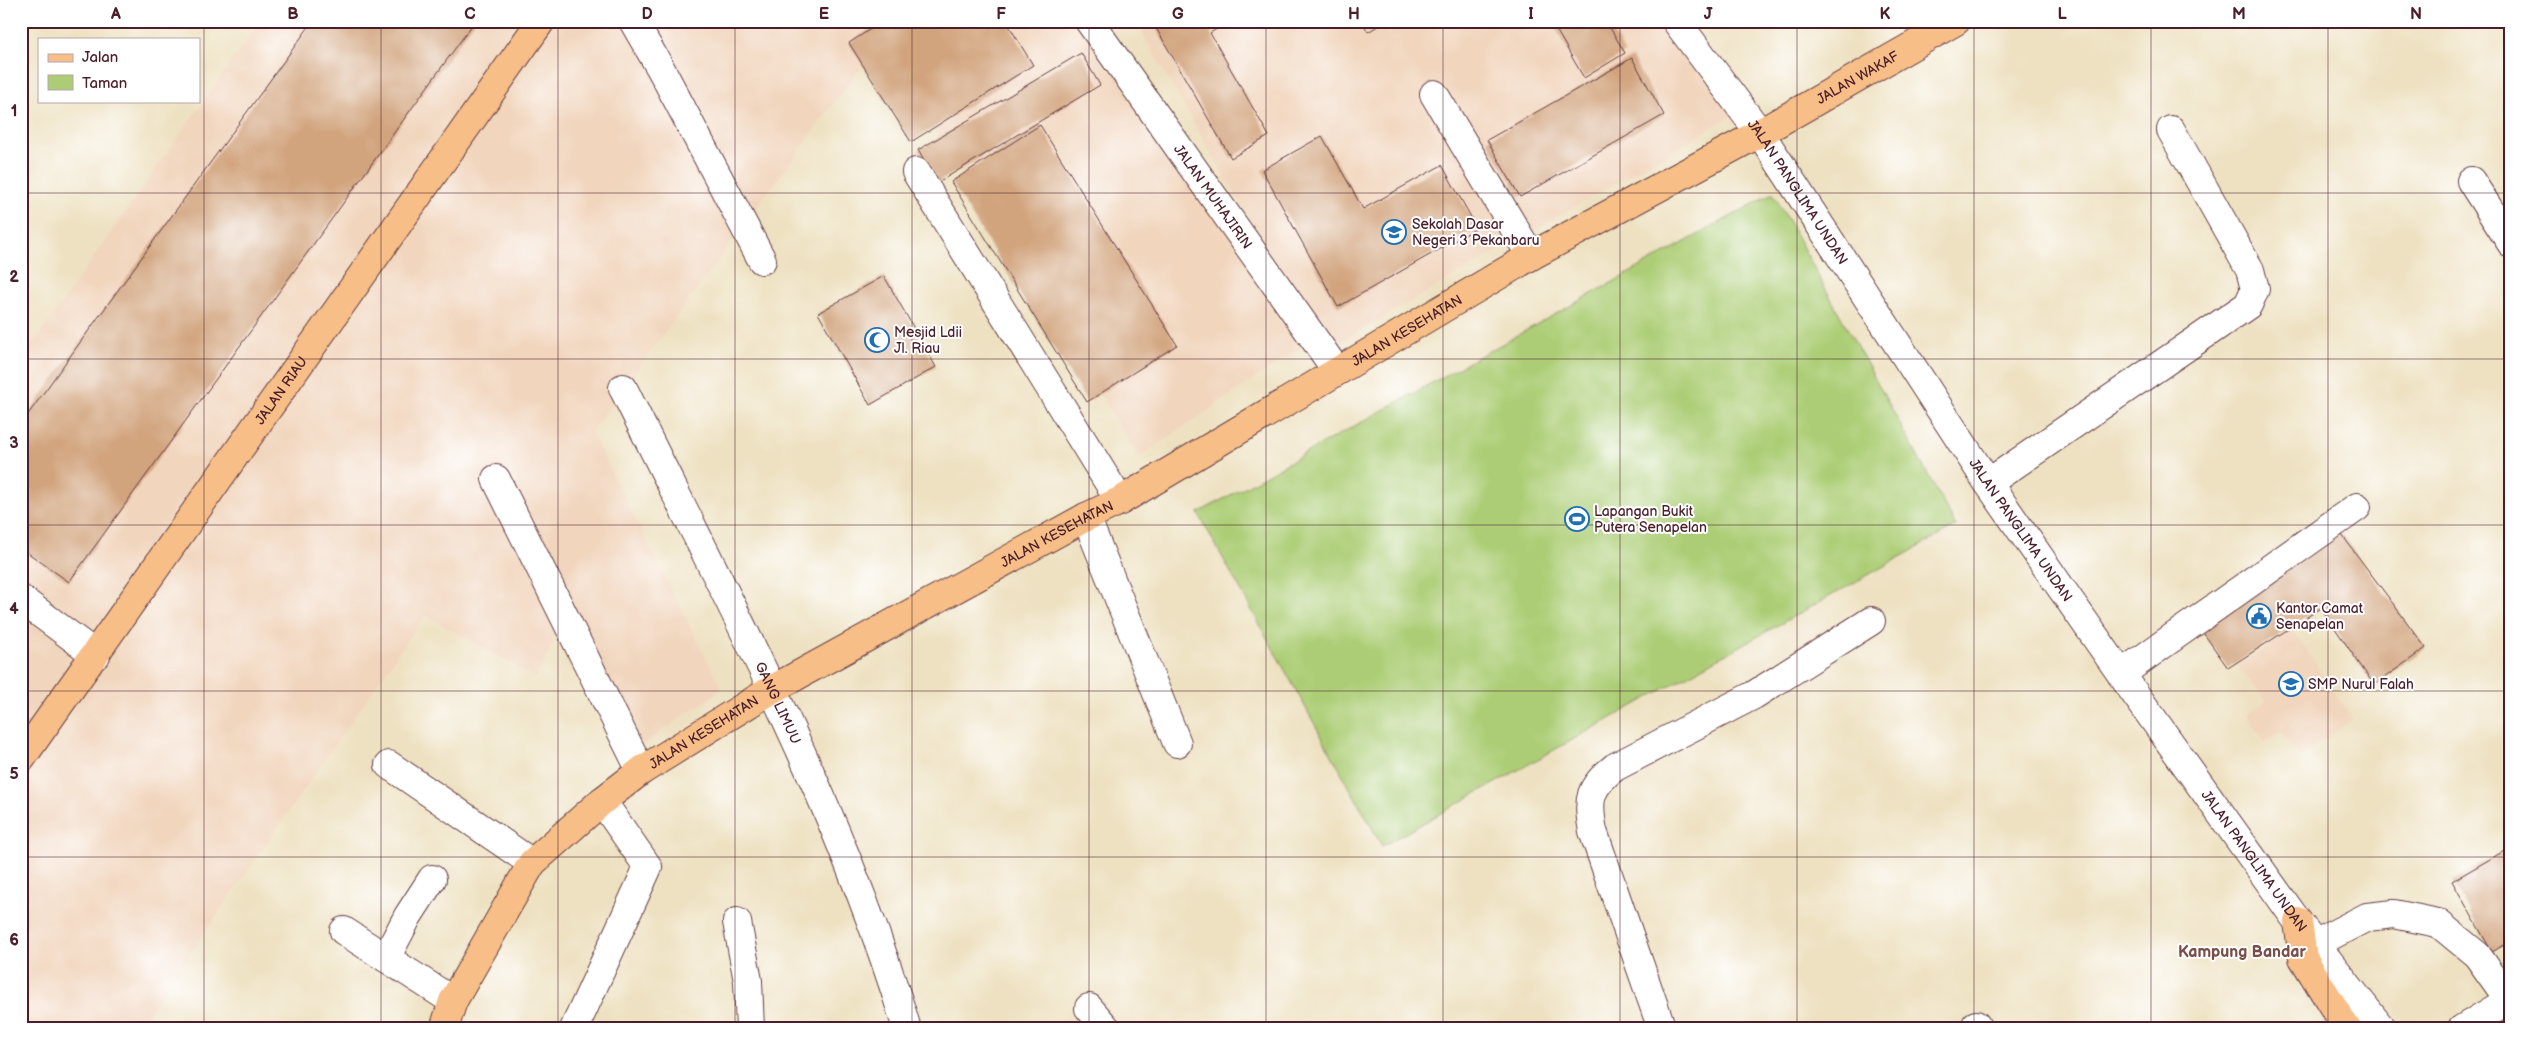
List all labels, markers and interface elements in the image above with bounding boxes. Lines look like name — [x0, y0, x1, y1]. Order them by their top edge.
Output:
text: A — [110, 5, 121, 24]
text: B — [287, 5, 299, 24]
text: C — [464, 5, 476, 24]
text: D — [641, 5, 653, 24]
text: E — [819, 5, 829, 24]
text: F — [996, 5, 1006, 24]
text: G — [1172, 5, 1184, 24]
text: H — [1348, 5, 1360, 24]
text: I — [1528, 5, 1534, 24]
text: J — [1704, 5, 1713, 24]
text: K — [1880, 5, 1891, 24]
text: L — [2057, 5, 2067, 24]
text: M — [2232, 5, 2246, 24]
text: N — [2410, 5, 2422, 24]
legend — [38, 38, 200, 102]
street label: JALAN WAKAF — [1813, 47, 1902, 107]
text: Jalan — [82, 48, 118, 67]
text: Taman — [82, 74, 127, 93]
text: 1 — [11, 102, 17, 121]
street label: JALAN PANGLIMA UNDAN — [1744, 116, 1852, 268]
street label: JALAN MUHAJIRIN — [1170, 141, 1256, 252]
place label: Sekolah Dasar Negeri 3 Pekanbaru — [1412, 216, 1540, 249]
school or university icon: Sekolah Dasar Negeri 3 Pekanbaru — [1381, 219, 1407, 245]
text: 2 — [9, 268, 19, 287]
street label: JALAN KESEHATAN — [1348, 291, 1465, 370]
place label: Mesjid Ldii Jl. Riau — [894, 324, 962, 357]
mosque icon: Mesjid Ldii Jl. Riau — [864, 327, 890, 353]
street label: JALAN RIAU — [251, 353, 310, 428]
text: 3 — [9, 434, 19, 453]
street label: JALAN PANGLIMA UNDAN — [1966, 455, 2076, 605]
street label: JALAN KESEHATAN — [997, 497, 1116, 571]
place label: Lapangan Bukit Putera Senapelan — [1594, 503, 1707, 536]
sports icon: Lapangan Bukit Putera Senapelan — [1564, 506, 1590, 532]
text: 4 — [9, 600, 19, 619]
place label: Kantor Camat Senapelan — [2276, 600, 2364, 633]
public building icon: Kantor Camat Senapelan — [2246, 603, 2272, 629]
street label: GANG LIMUU — [752, 659, 805, 746]
school or university icon: SMP Nurul Falah — [2278, 671, 2304, 697]
place label: SMP Nurul Falah — [2308, 676, 2414, 693]
street label: JALAN KESEHATAN — [646, 692, 762, 772]
text: 5 — [9, 765, 19, 784]
street label: JALAN PANGLIMA UNDAN — [2198, 787, 2311, 935]
text: 6 — [9, 931, 19, 950]
district label: Kampung Bandar — [2178, 943, 2307, 962]

